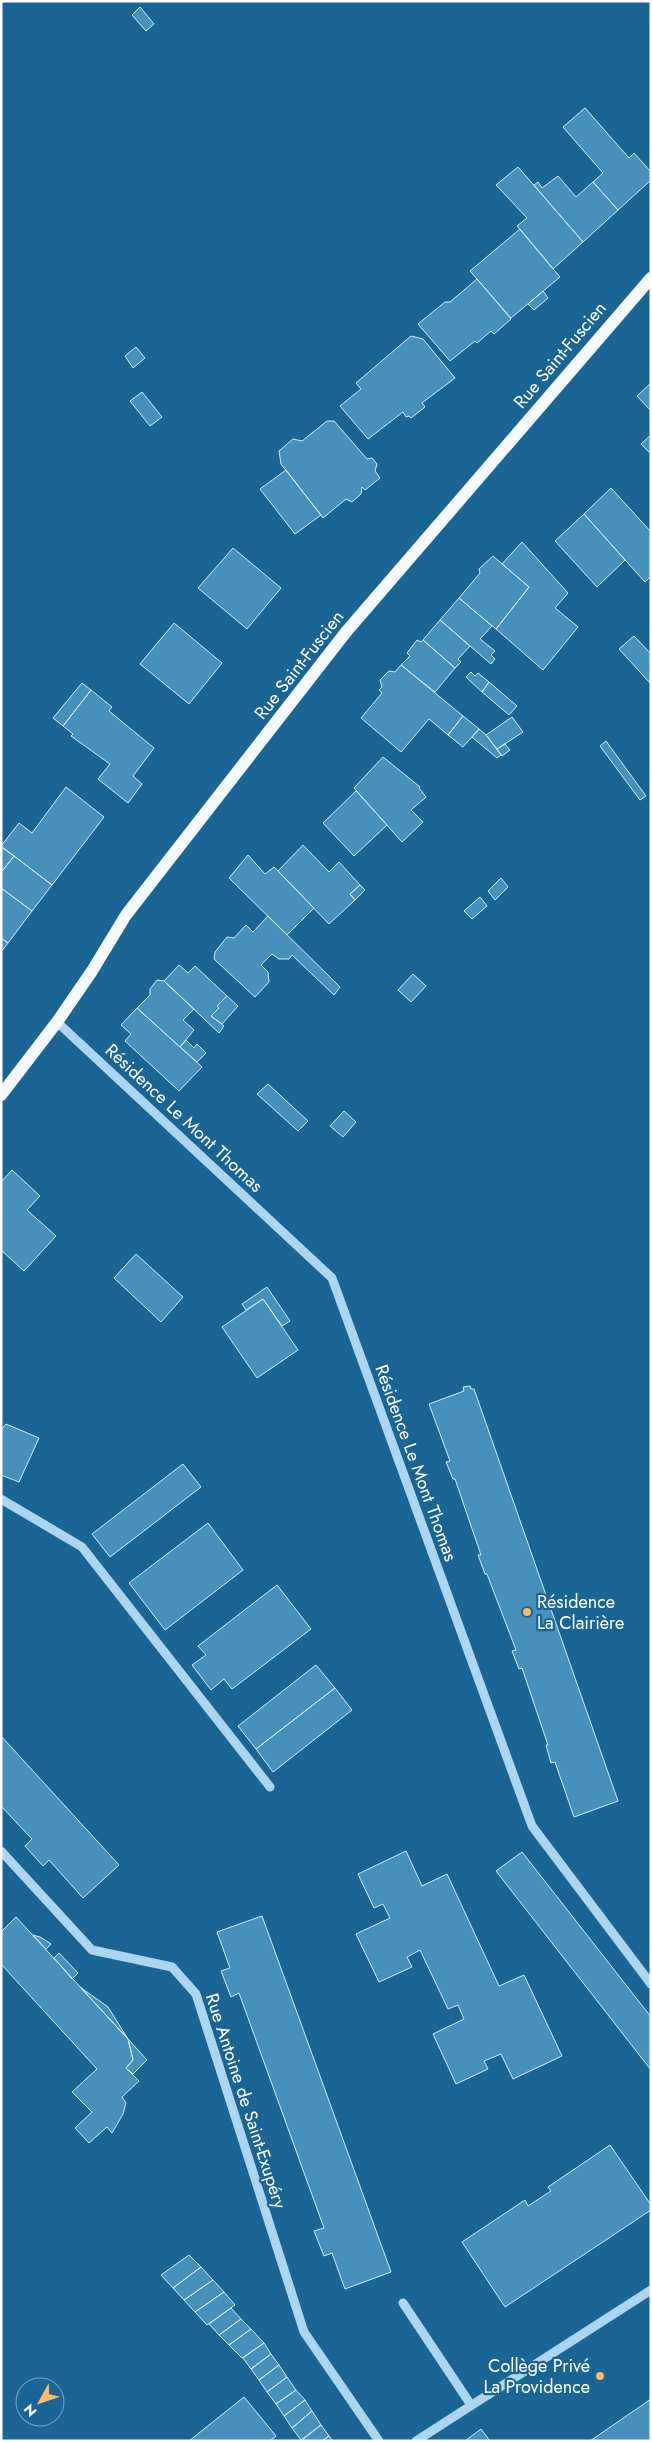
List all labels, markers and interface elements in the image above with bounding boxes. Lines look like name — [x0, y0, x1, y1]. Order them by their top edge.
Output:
street label: Rue Saint-Fuscien — [508, 296, 612, 414]
street label: Rue Saint-Fuscien — [248, 605, 350, 725]
street label: Résidence Le Mont Thomas — [99, 1038, 269, 1198]
street label: Résidence Le Mont Thomas — [368, 1361, 464, 1565]
place label: Résidence La Clairière — [537, 1589, 624, 1636]
marker: Résidence La Clairière — [521, 1606, 533, 1618]
street label: Rue Antoine de Saint-Exupéry — [199, 1990, 293, 2212]
place label: Collège Privé La Providence — [483, 2353, 590, 2400]
marker: Collège Privé La Providence — [594, 2370, 606, 2382]
north arrow — [15, 2377, 65, 2427]
text: N — [19, 2400, 41, 2421]

